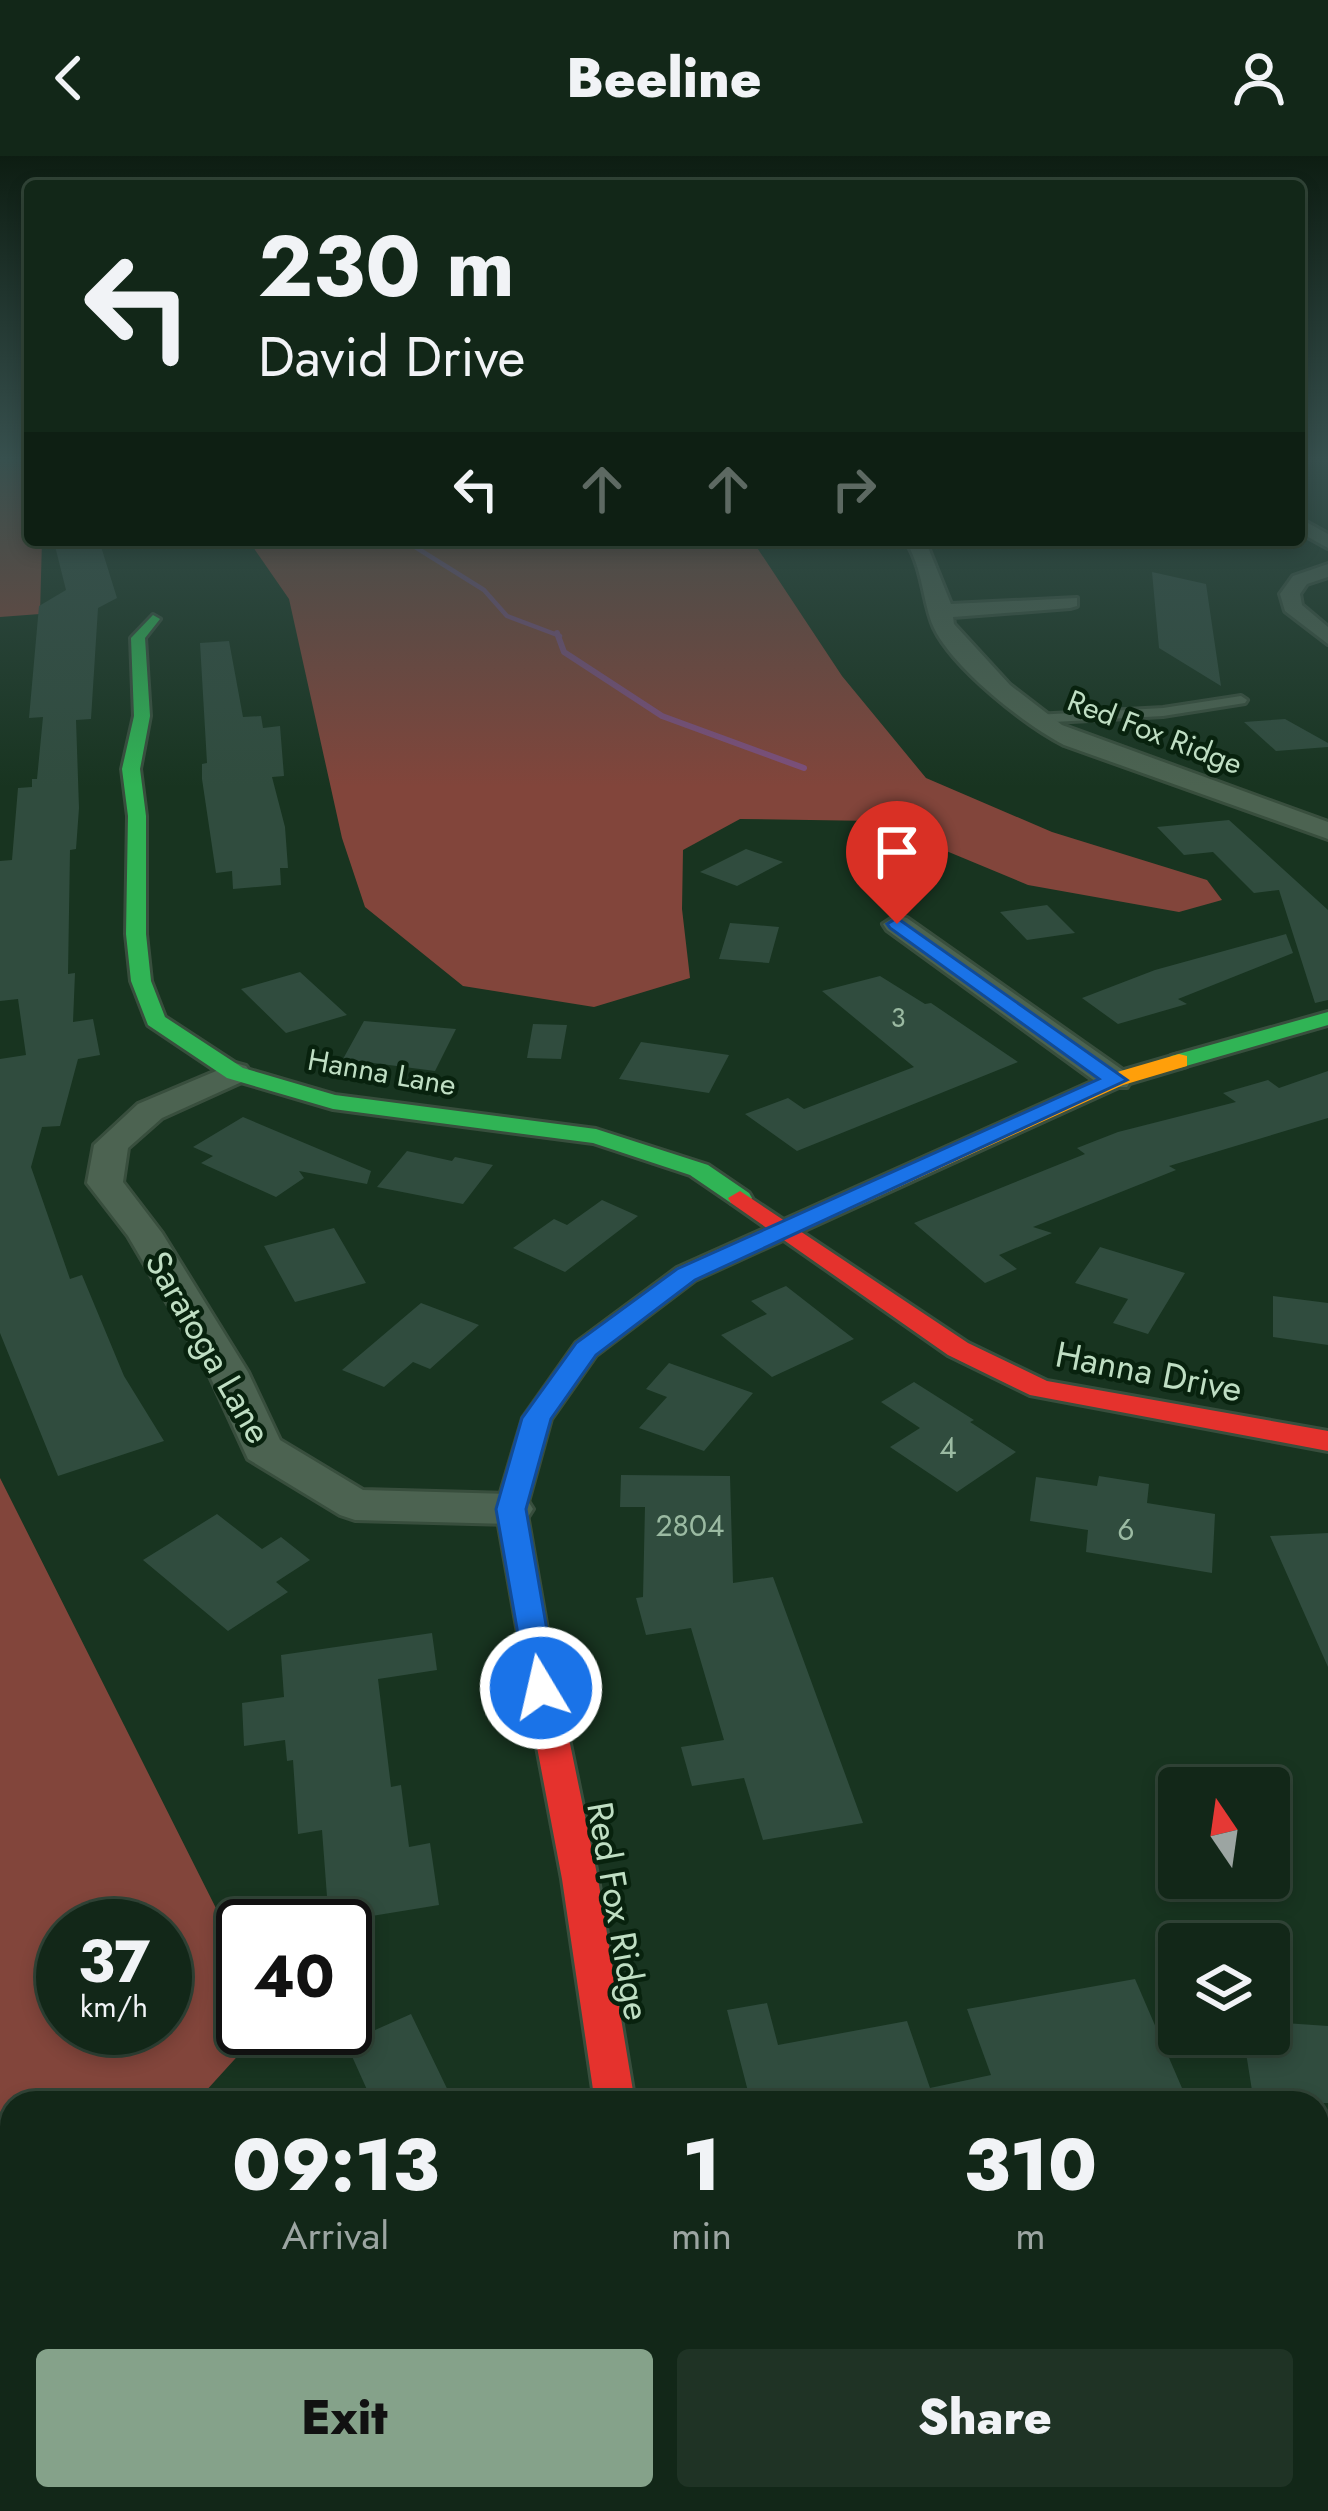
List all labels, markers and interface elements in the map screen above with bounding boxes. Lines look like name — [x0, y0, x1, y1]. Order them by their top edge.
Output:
text: Beeline — [566, 39, 762, 117]
icon: back — [36, 45, 102, 111]
icon: person — [1226, 45, 1292, 111]
text: 230 m — [258, 206, 515, 328]
icon: left — [60, 228, 216, 384]
text: David Drive — [258, 318, 525, 396]
icon: left — [443, 456, 509, 522]
icon: ahead — [569, 456, 635, 522]
icon: ahead — [695, 456, 761, 522]
icon: right — [821, 456, 887, 522]
street label: Red Fox Ridge — [1061, 679, 1249, 785]
pin — [846, 801, 948, 924]
icon: arrive — [864, 819, 930, 885]
house number: 3 — [891, 998, 905, 1037]
street label: Hanna Lane — [304, 1038, 460, 1106]
street label: Saratoga Lane — [133, 1241, 285, 1453]
street label: Hanna Drive — [1051, 1327, 1247, 1415]
house number: 4 — [939, 1426, 957, 1469]
house number: 2804 — [656, 1504, 724, 1547]
house number: 6 — [1117, 1508, 1135, 1551]
position arrow — [478, 1625, 604, 1751]
north arrow — [1158, 1767, 1290, 1899]
map controls — [1158, 1767, 1290, 2055]
street label: Red Fox Ridge — [574, 1798, 664, 2024]
speed limit sign: 40 — [216, 1899, 372, 2055]
text: 37 — [78, 1918, 150, 2005]
button: layers — [1158, 1923, 1290, 2055]
text: km/h — [80, 1985, 148, 2028]
text: 09:13 — [232, 2113, 439, 2217]
text: 1 — [682, 2113, 720, 2217]
text: 310 — [964, 2113, 1097, 2217]
text: Arrival — [282, 2207, 389, 2264]
text: min — [671, 2207, 732, 2264]
text: m — [1015, 2207, 1046, 2264]
button: Exit — [36, 2349, 653, 2487]
button: Share — [677, 2349, 1293, 2487]

